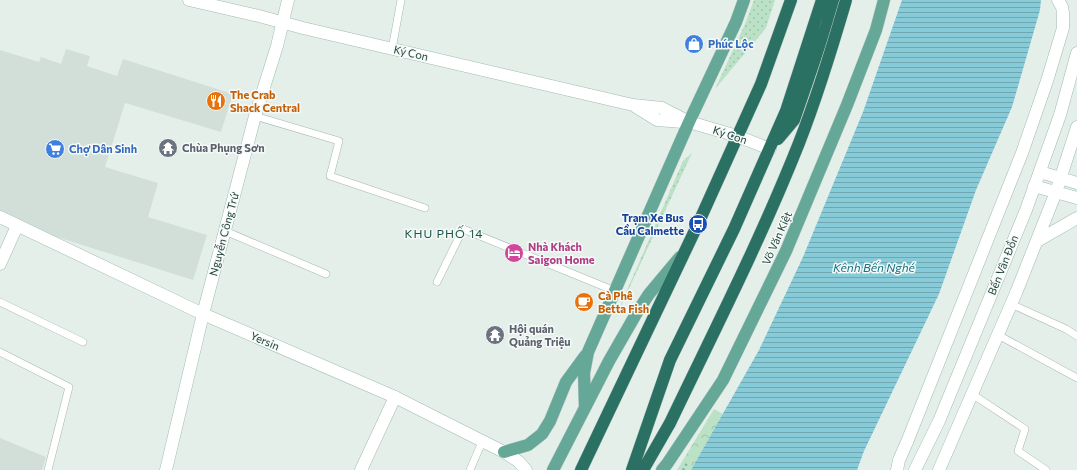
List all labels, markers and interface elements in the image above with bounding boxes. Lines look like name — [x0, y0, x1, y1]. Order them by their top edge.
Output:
shop icon: Phúc Lộc — [683, 33, 705, 55]
place label: Phúc Lộc — [708, 37, 754, 51]
street label: Ký Con — [392, 42, 430, 63]
place label: The Crab Shack Central — [230, 88, 300, 114]
restaurant icon: The Crab Shack Central — [205, 90, 227, 112]
street label: Ký Con — [711, 123, 749, 146]
temple icon: Chùa Phụng Sơn — [157, 137, 179, 159]
supermarket icon: Chợ Dân Sinh — [44, 138, 66, 160]
place label: Chùa Phụng Sơn — [182, 141, 265, 155]
place label: Chợ Dân Sinh — [69, 142, 137, 156]
street label: Nguyễn Công Trứ — [205, 189, 241, 277]
street label: Võ Văn Kiệt — [759, 209, 794, 266]
place label: Trạm Xe Bus Cầu Calmette — [616, 211, 684, 237]
bus stop icon: Trạm Xe Bus Cầu Calmette — [687, 213, 709, 235]
district label: KHU PHỐ 14 — [404, 225, 484, 240]
street label: Bến Vân Đồn — [985, 233, 1020, 297]
place label: Nhà Khách Saigon Home — [528, 240, 595, 266]
hotel icon: Nhà Khách Saigon Home — [503, 242, 525, 264]
water label: Kênh Bến Nghé — [833, 260, 916, 274]
place label: Cà Phê Betta Fish — [598, 289, 649, 315]
cafe icon: Cà Phê Betta Fish — [573, 291, 595, 313]
place label: Hội quán Quảng Triệu — [509, 322, 571, 349]
temple icon: Hội quán Quảng Triệu — [484, 324, 506, 346]
street label: Yersin — [249, 329, 282, 352]

